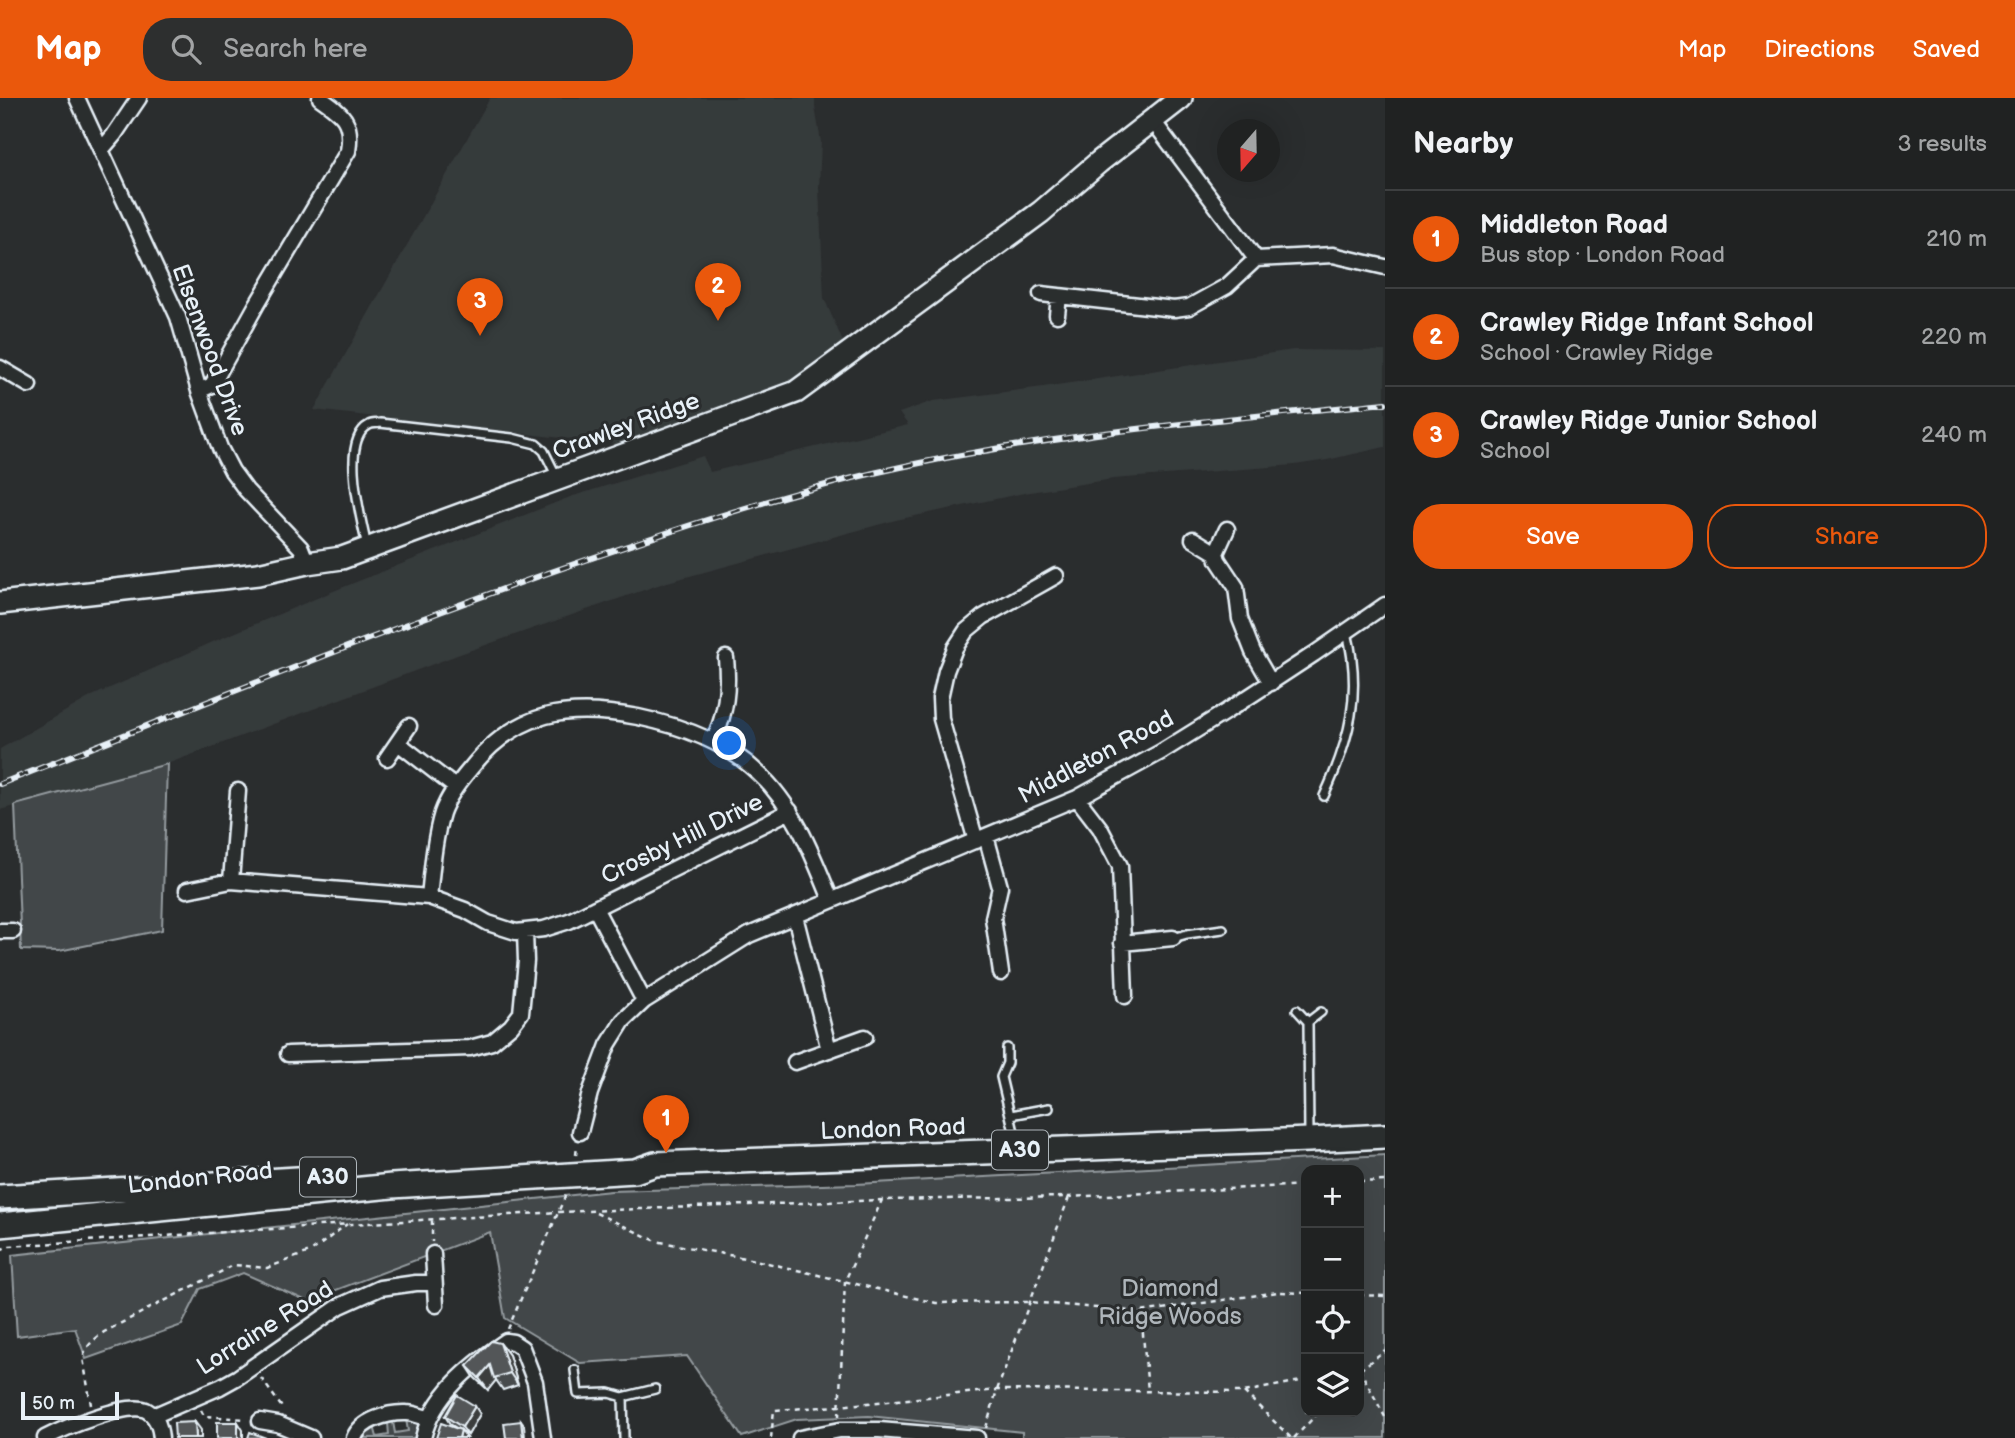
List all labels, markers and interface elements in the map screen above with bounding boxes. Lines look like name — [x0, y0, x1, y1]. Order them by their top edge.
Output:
search box — [143, 18, 633, 81]
text: Map — [35, 29, 101, 69]
icon: search — [167, 30, 205, 68]
text: Search here — [223, 34, 367, 65]
text: Map — [1678, 35, 1726, 64]
text: Directions — [1764, 35, 1875, 64]
text: Saved — [1913, 35, 1980, 64]
north arrow — [1217, 119, 1280, 182]
text: Nearby — [1413, 126, 1513, 162]
text: 3 results — [1898, 130, 1987, 158]
text: Middleton Road — [1480, 210, 1668, 241]
text: 1 — [1431, 225, 1441, 253]
text: 210 m — [1926, 225, 1987, 253]
text: Bus stop · London Road — [1480, 241, 1725, 269]
street label: Elsenwood Drive — [166, 260, 254, 440]
pin: 2 — [695, 263, 741, 321]
pin: 3 — [457, 278, 503, 336]
text: Crawley Ridge Infant School — [1480, 308, 1814, 339]
text: 2 — [1429, 323, 1443, 351]
text: 220 m — [1921, 323, 1987, 351]
text: School · Crawley Ridge — [1480, 339, 1713, 367]
street label: Crawley Ridge — [548, 386, 704, 466]
text: Crawley Ridge Junior School — [1480, 406, 1817, 437]
text: 3 — [1429, 421, 1443, 449]
text: 240 m — [1921, 421, 1987, 449]
text: School — [1480, 437, 1550, 465]
button: Save — [1413, 504, 1693, 569]
button: Share — [1707, 504, 1987, 569]
street label: Middleton Road — [1013, 704, 1179, 810]
your location — [712, 726, 746, 760]
street label: Crosby Hill Drive — [596, 787, 768, 891]
pin: 1 — [643, 1095, 689, 1153]
street label: London Road — [820, 1112, 966, 1146]
road number: A30 — [992, 1130, 1048, 1170]
street label: London Road — [126, 1156, 274, 1200]
road number: A30 — [300, 1158, 356, 1196]
map controls — [1301, 1165, 1364, 1417]
button: + — [1301, 1165, 1364, 1228]
button: − — [1301, 1228, 1364, 1291]
park label: Diamond Ridge Woods — [1098, 1274, 1242, 1331]
street label: Lorraine Road — [192, 1275, 338, 1381]
button: locate — [1301, 1291, 1364, 1354]
button: layers — [1301, 1354, 1364, 1417]
scale bar — [21, 1389, 119, 1421]
text: 50 m — [32, 1392, 75, 1415]

